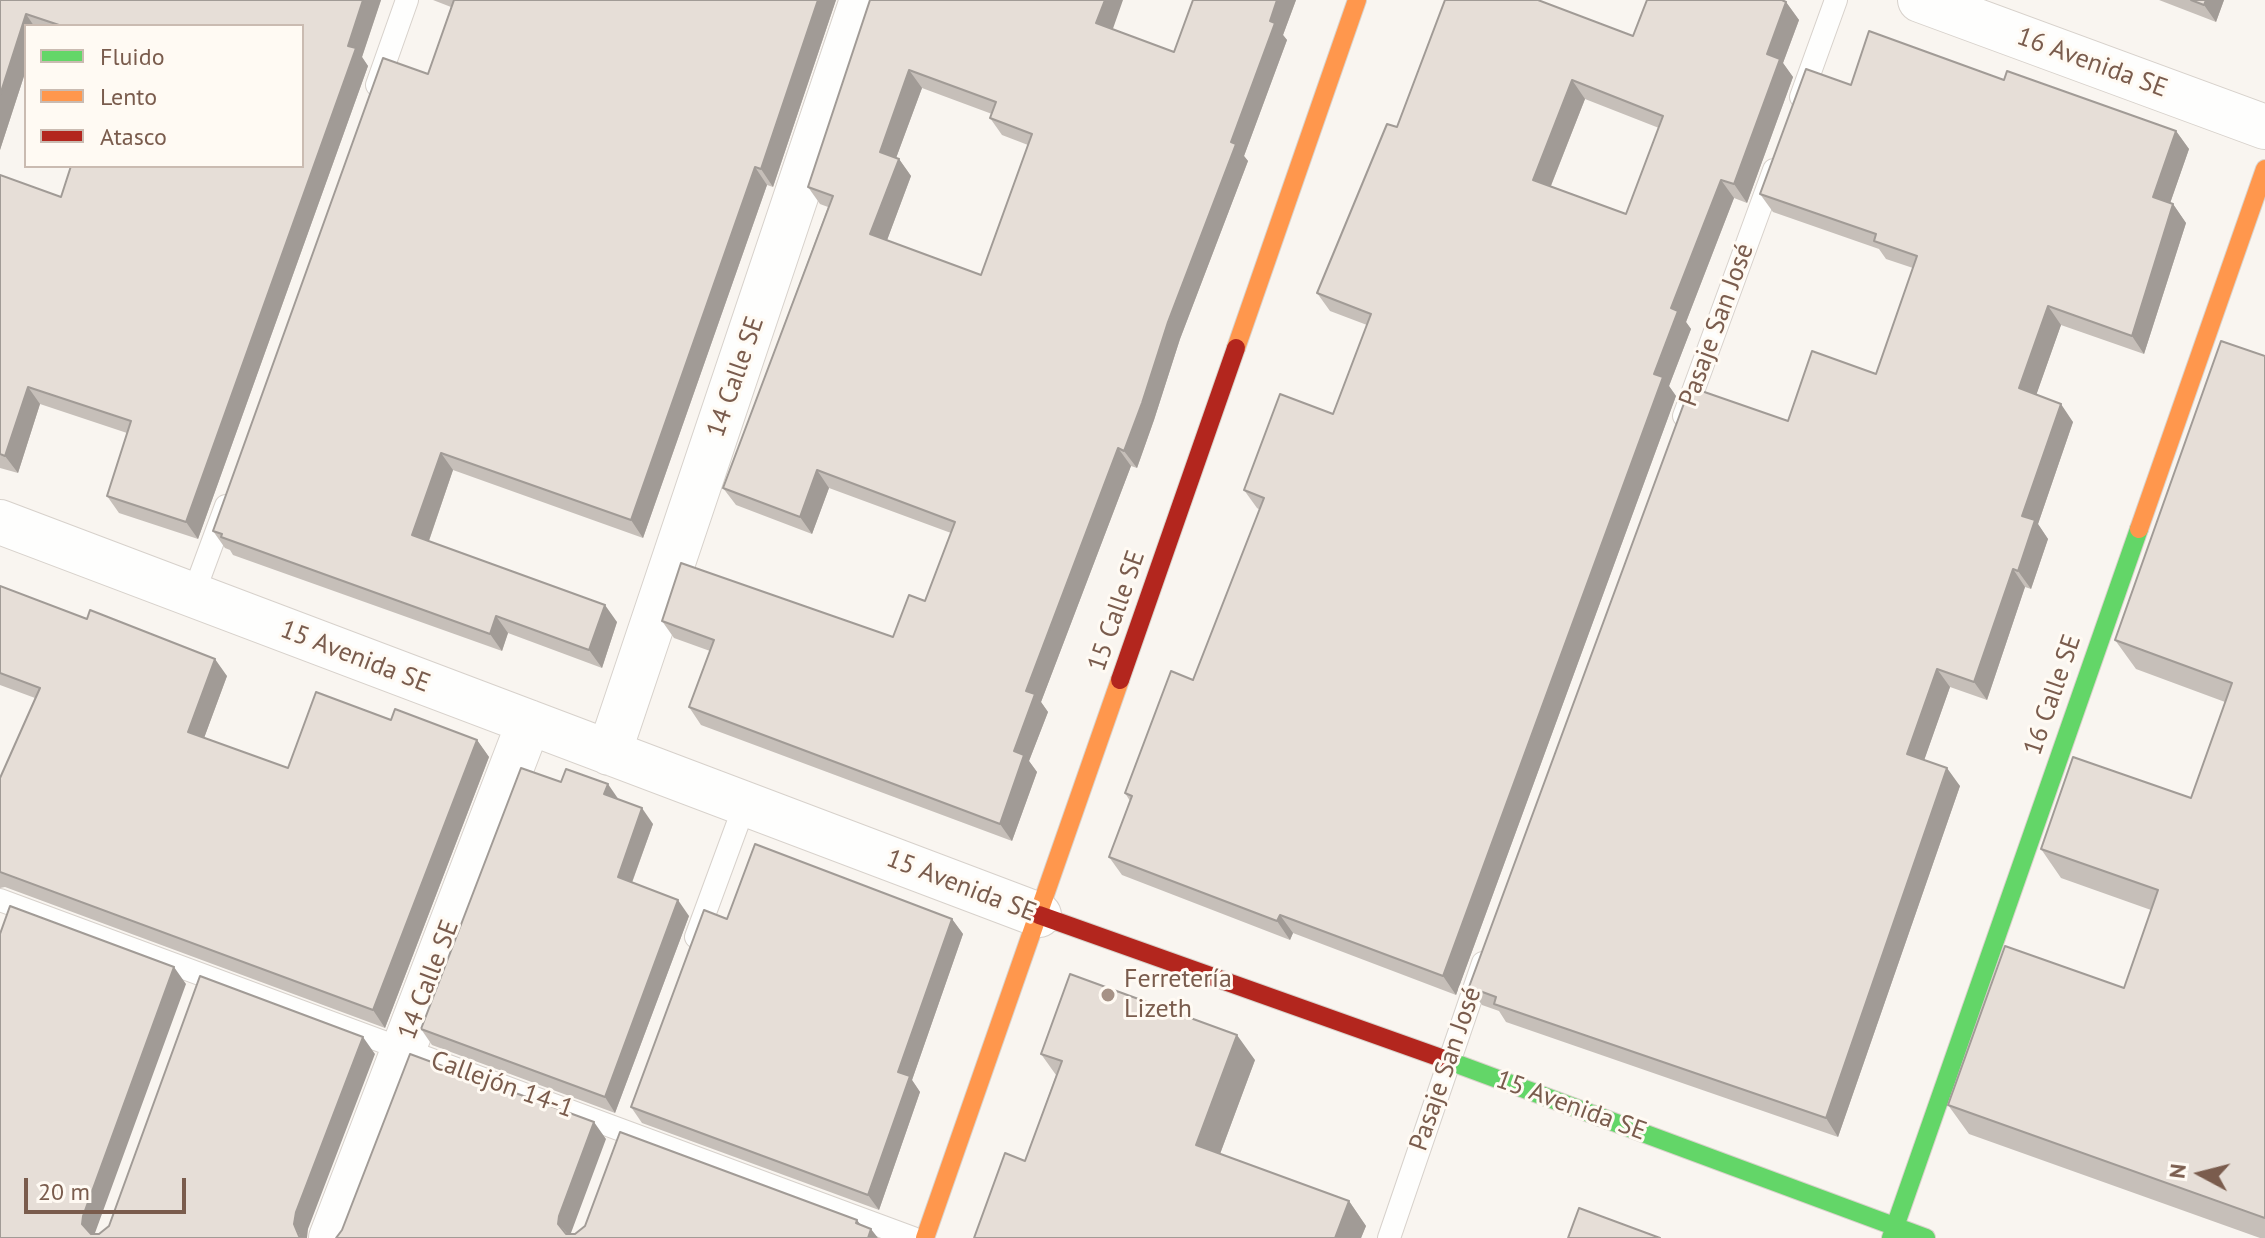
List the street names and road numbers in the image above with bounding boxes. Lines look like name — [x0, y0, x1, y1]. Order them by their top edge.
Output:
street label: 16 Avenida SE — [2013, 21, 2171, 105]
street label: Pasaje San José — [1673, 239, 1761, 411]
street label: 14 Calle SE — [701, 313, 771, 441]
street label: 15 Calle SE — [1082, 547, 1152, 675]
street label: 15 Avenida SE — [276, 614, 434, 700]
street label: 16 Calle SE — [2018, 631, 2088, 759]
street label: 15 Avenida SE — [882, 843, 1040, 929]
street label: 14 Calle SE — [392, 916, 466, 1044]
street label: Pasaje San José — [1403, 983, 1489, 1155]
street label: Callejón 14-1 — [426, 1045, 578, 1125]
street label: 15 Avenida SE — [1492, 1064, 1650, 1148]

